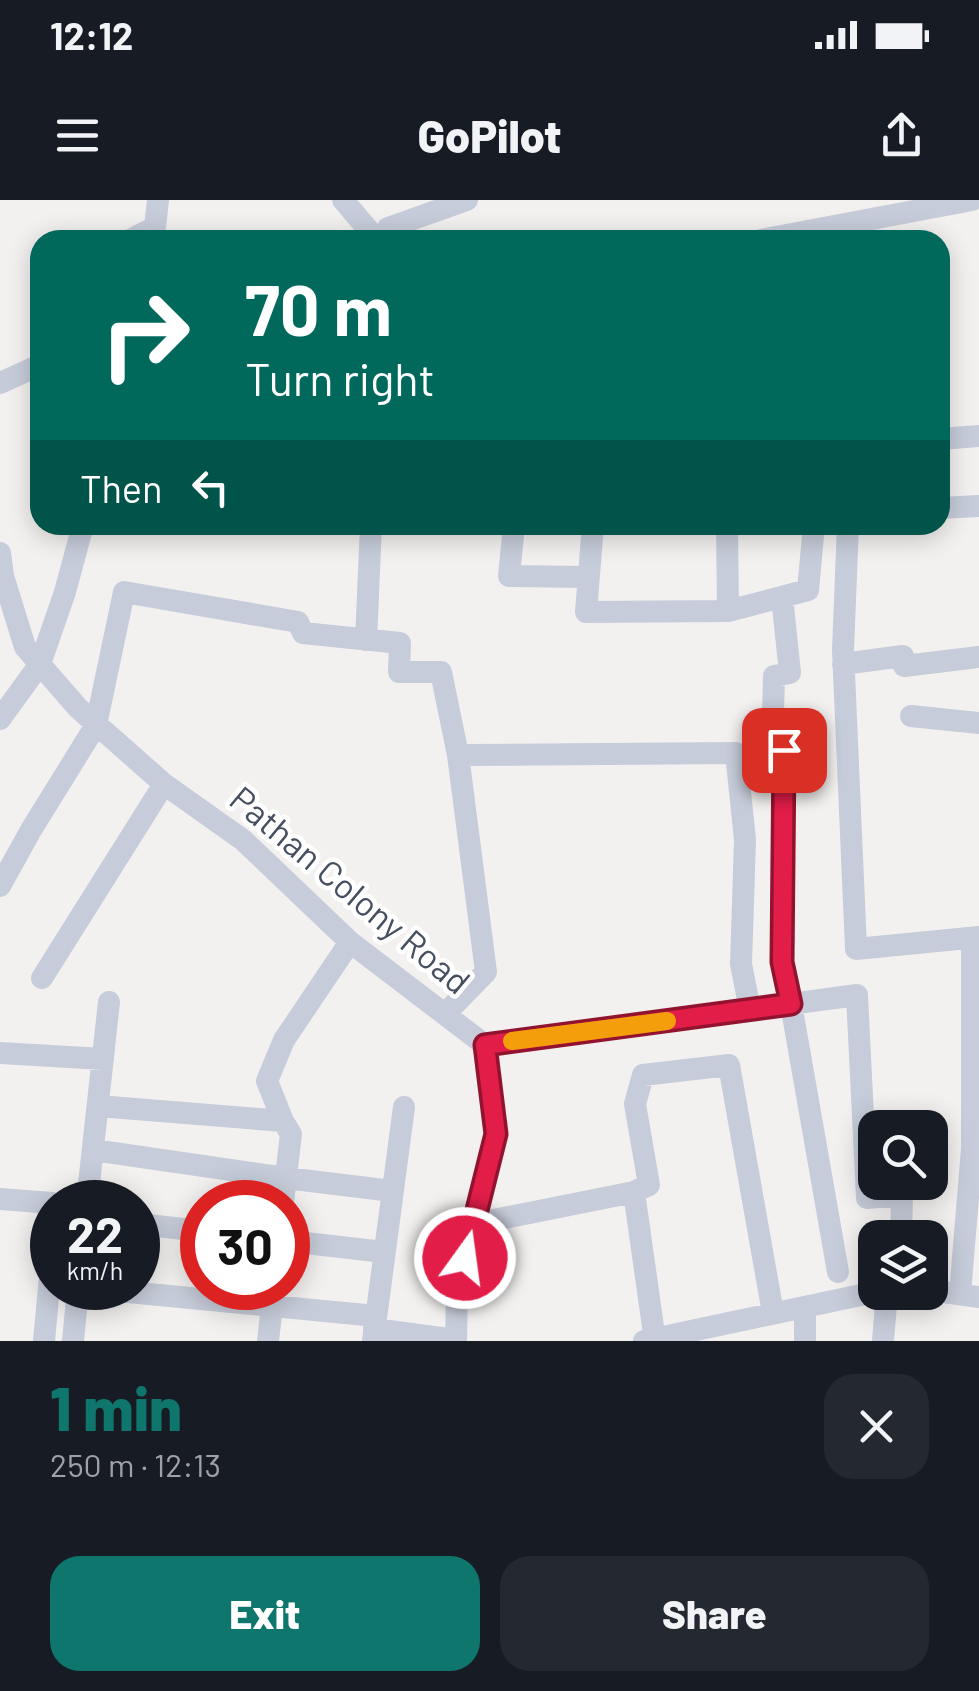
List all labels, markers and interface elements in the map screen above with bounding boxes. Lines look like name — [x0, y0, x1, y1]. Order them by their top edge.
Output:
text: 12:12 — [50, 12, 133, 58]
icon: menu — [50, 108, 105, 163]
text: GoPilot — [418, 108, 561, 162]
icon: share — [874, 108, 929, 163]
text: 70 m — [245, 266, 392, 350]
icon: right — [80, 270, 210, 400]
text: Turn right — [245, 351, 435, 405]
icon: left — [183, 460, 238, 515]
text: Then — [80, 465, 163, 511]
pin — [742, 708, 827, 793]
icon: arrive — [757, 723, 812, 778]
street label: Pathan Colony Road — [223, 776, 479, 1002]
map controls — [858, 1110, 948, 1310]
button: search — [858, 1110, 948, 1200]
speed limit sign: 30 — [180, 1180, 310, 1310]
text: 22 — [67, 1203, 123, 1263]
position arrow — [413, 1206, 517, 1310]
button: layers — [858, 1220, 948, 1310]
text: km/h — [67, 1255, 123, 1285]
text: 1 min — [50, 1371, 182, 1443]
button: close — [824, 1374, 929, 1479]
text: 250 m · 12:13 — [50, 1445, 221, 1483]
button: Exit — [50, 1556, 480, 1671]
button: Share — [500, 1556, 929, 1671]

